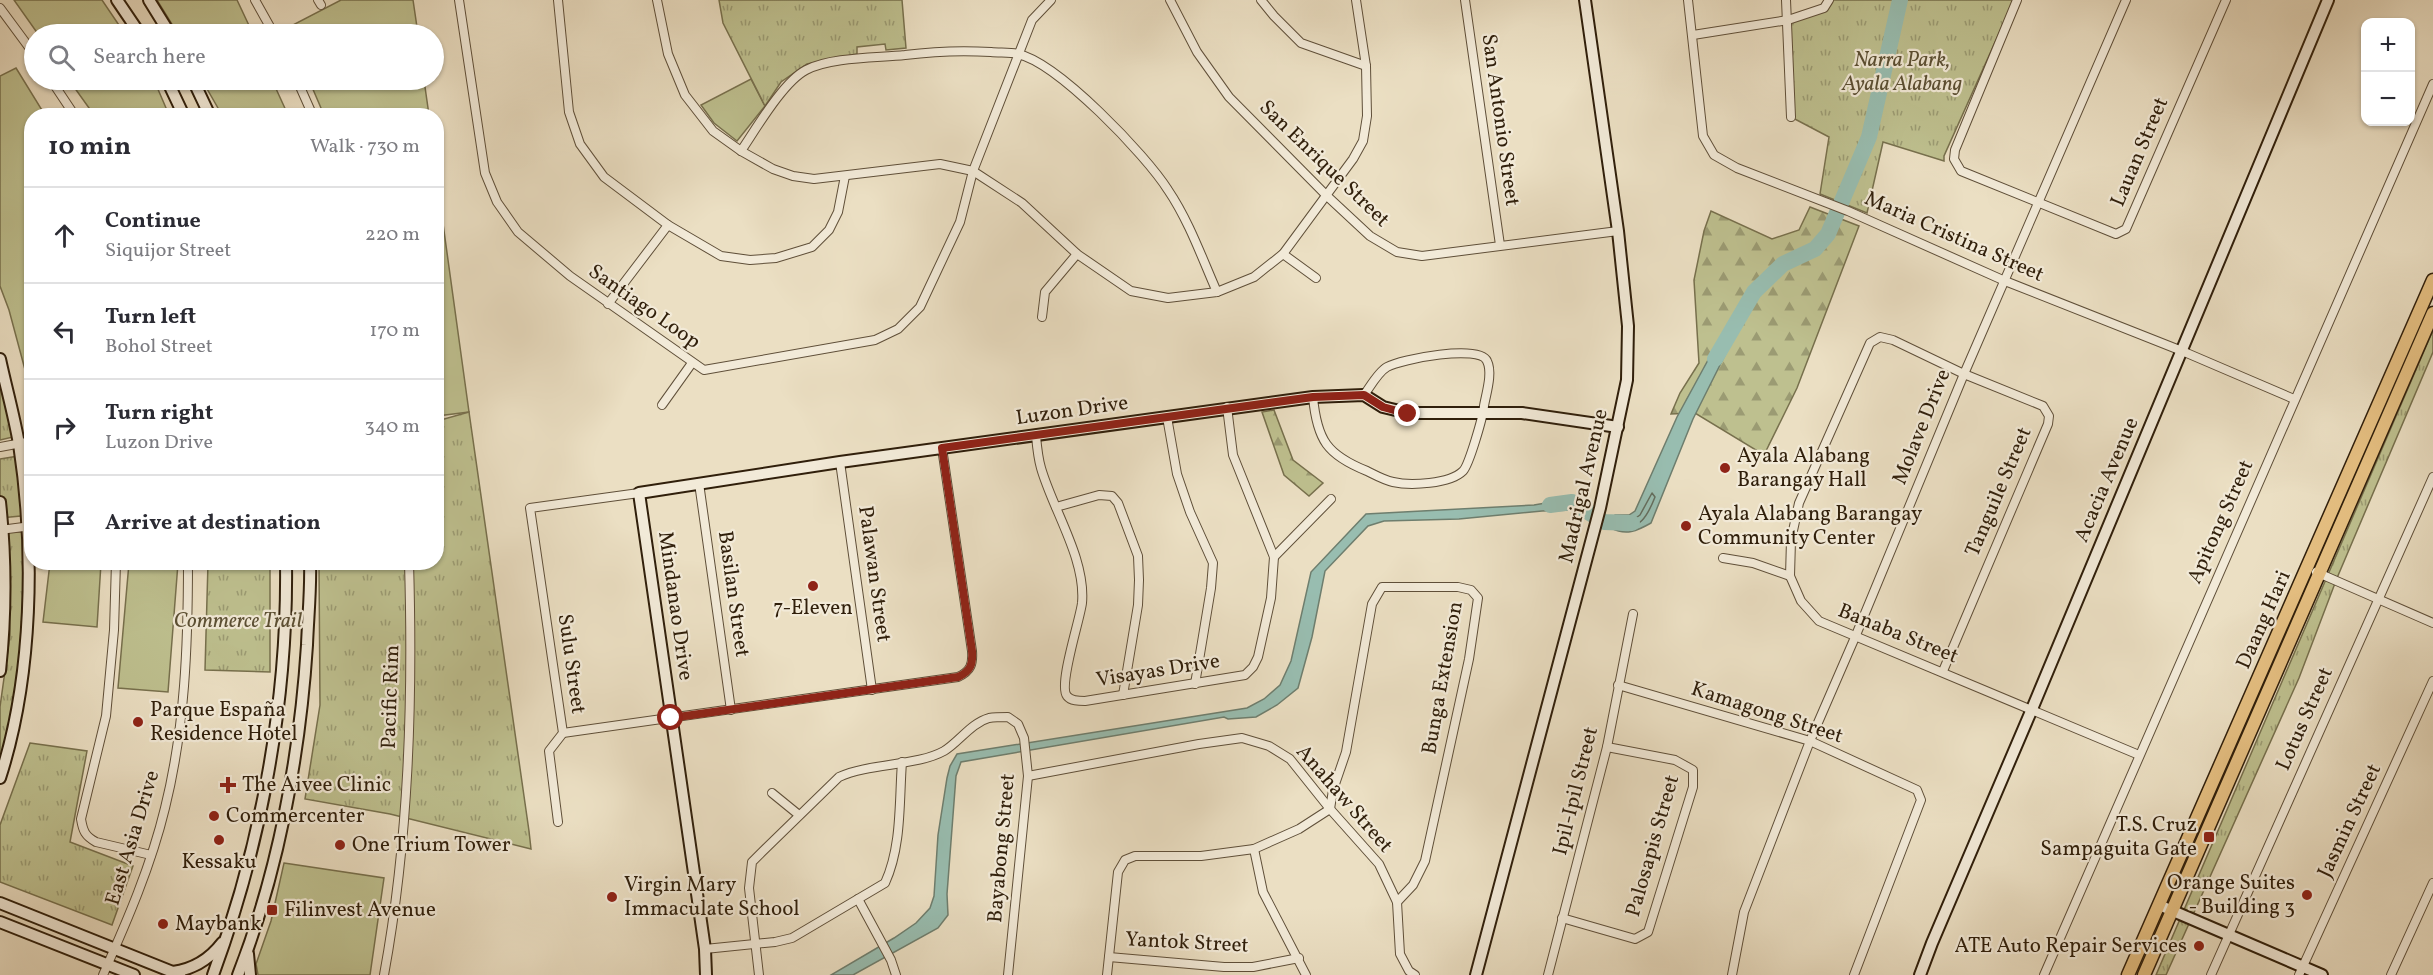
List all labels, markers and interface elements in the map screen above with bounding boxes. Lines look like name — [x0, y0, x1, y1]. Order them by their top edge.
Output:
map controls — [2361, 18, 2415, 126]
button: + — [2361, 18, 2415, 72]
search box — [24, 24, 444, 90]
street label: San Antonio Street — [1474, 32, 1526, 208]
icon: search — [45, 41, 78, 74]
text: Search here — [93, 42, 206, 73]
park label: Narra Park, Ayala Alabang — [1841, 46, 1962, 99]
button: − — [2361, 72, 2415, 126]
street label: Lauan Street — [2104, 93, 2176, 211]
street label: San Enrique Street — [1252, 94, 1396, 234]
text: 10 min — [48, 129, 131, 165]
text: Walk · 730 m — [310, 133, 420, 161]
street label: Maria Cristina Street — [1860, 184, 2048, 290]
text: Continue — [105, 206, 201, 237]
icon: ahead — [48, 219, 81, 252]
text: 220 m — [365, 221, 420, 249]
text: Siquijor Street — [105, 237, 231, 265]
street label: Santiago Loop — [582, 258, 706, 356]
text: Turn left — [105, 302, 196, 333]
icon: left — [48, 315, 81, 348]
text: 170 m — [370, 317, 420, 345]
text: Bohol Street — [105, 333, 213, 361]
street label: Molave Drive — [1886, 365, 1958, 489]
street label: Luzon Drive — [1014, 389, 1130, 433]
text: Turn right — [105, 398, 213, 429]
route end — [1394, 400, 1420, 426]
street label: Madrigal Avenue — [1552, 406, 1616, 566]
icon: right — [48, 411, 81, 444]
text: 340 m — [364, 413, 420, 441]
street label: Acacia Avenue — [2068, 413, 2146, 547]
street label: Tanguile Street — [1959, 423, 2039, 561]
text: Luzon Drive — [105, 429, 213, 457]
place label: Ayala Alabang Barangay Hall — [1737, 442, 1870, 495]
street label: Apitong Street — [2181, 455, 2261, 589]
marker: Ayala Alabang Barangay Hall — [1718, 461, 1732, 475]
place label: Ayala Alabang Barangay Community Center — [1698, 500, 1923, 553]
street label: Palawan Street — [850, 504, 898, 644]
icon: arrive — [48, 507, 81, 540]
text: Arrive at destination — [105, 508, 321, 539]
marker: Ayala Alabang Barangay Community Center — [1679, 519, 1693, 533]
street label: Basilan Street — [710, 529, 756, 659]
street label: Mindanao Drive — [650, 530, 700, 683]
street label: Daang Hari — [2229, 566, 2299, 674]
marker: 7-Eleven — [806, 579, 820, 593]
place label: 7-Eleven — [773, 594, 853, 623]
street label: Banaba Street — [1833, 597, 1963, 671]
street label: Bunga Extension — [1415, 599, 1471, 757]
park label: Commerce Trail — [174, 607, 302, 636]
street label: Sulu Street — [550, 612, 592, 716]
street label: Pacific Rim — [375, 644, 407, 750]
street label: Visayas Drive — [1094, 647, 1222, 695]
street label: Lotus Street — [2269, 663, 2341, 775]
street label: Kamagong Street — [1687, 675, 1847, 751]
place label: Parque España Residence Hotel — [150, 696, 297, 749]
route start — [657, 704, 683, 730]
marker: Parque España Residence Hotel — [131, 715, 145, 729]
street label: Ipil-Ipil Street — [1546, 724, 1606, 858]
street label: Anahaw Street — [1289, 739, 1399, 859]
street label: Jasmin Street — [2311, 759, 2389, 883]
street label: East Asia Drive — [99, 767, 167, 909]
place label: The Aivee Clinic — [242, 771, 391, 800]
street label: Bayabong Street — [981, 772, 1023, 924]
street label: Palosapis Street — [1619, 772, 1687, 920]
marker: The Aivee Clinic — [219, 776, 237, 794]
place label: Commercenter — [226, 802, 365, 831]
marker: Commercenter — [207, 809, 221, 823]
place label: T.S. Cruz Sampaguita Gate — [2040, 811, 2197, 864]
marker: T.S. Cruz Sampaguita Gate — [2202, 830, 2216, 844]
place label: One Trium Tower — [352, 831, 511, 860]
marker: Kessaku — [212, 833, 226, 847]
marker: One Trium Tower — [333, 838, 347, 852]
place label: Kessaku — [181, 848, 257, 877]
place label: Orange Suites - Building 3 — [2167, 869, 2295, 922]
place label: Virgin Mary Immaculate School — [624, 871, 799, 924]
marker: Orange Suites - Building 3 — [2300, 888, 2314, 902]
marker: Virgin Mary Immaculate School — [605, 890, 619, 904]
place label: Filinvest Avenue — [284, 896, 436, 925]
marker: Filinvest Avenue — [265, 903, 279, 917]
place label: Maybank — [175, 910, 262, 939]
marker: Maybank — [156, 917, 170, 931]
street label: Yantok Street — [1124, 925, 1250, 961]
place label: ATE Auto Repair Services — [1955, 932, 2187, 961]
marker: ATE Auto Repair Services — [2192, 939, 2206, 953]

